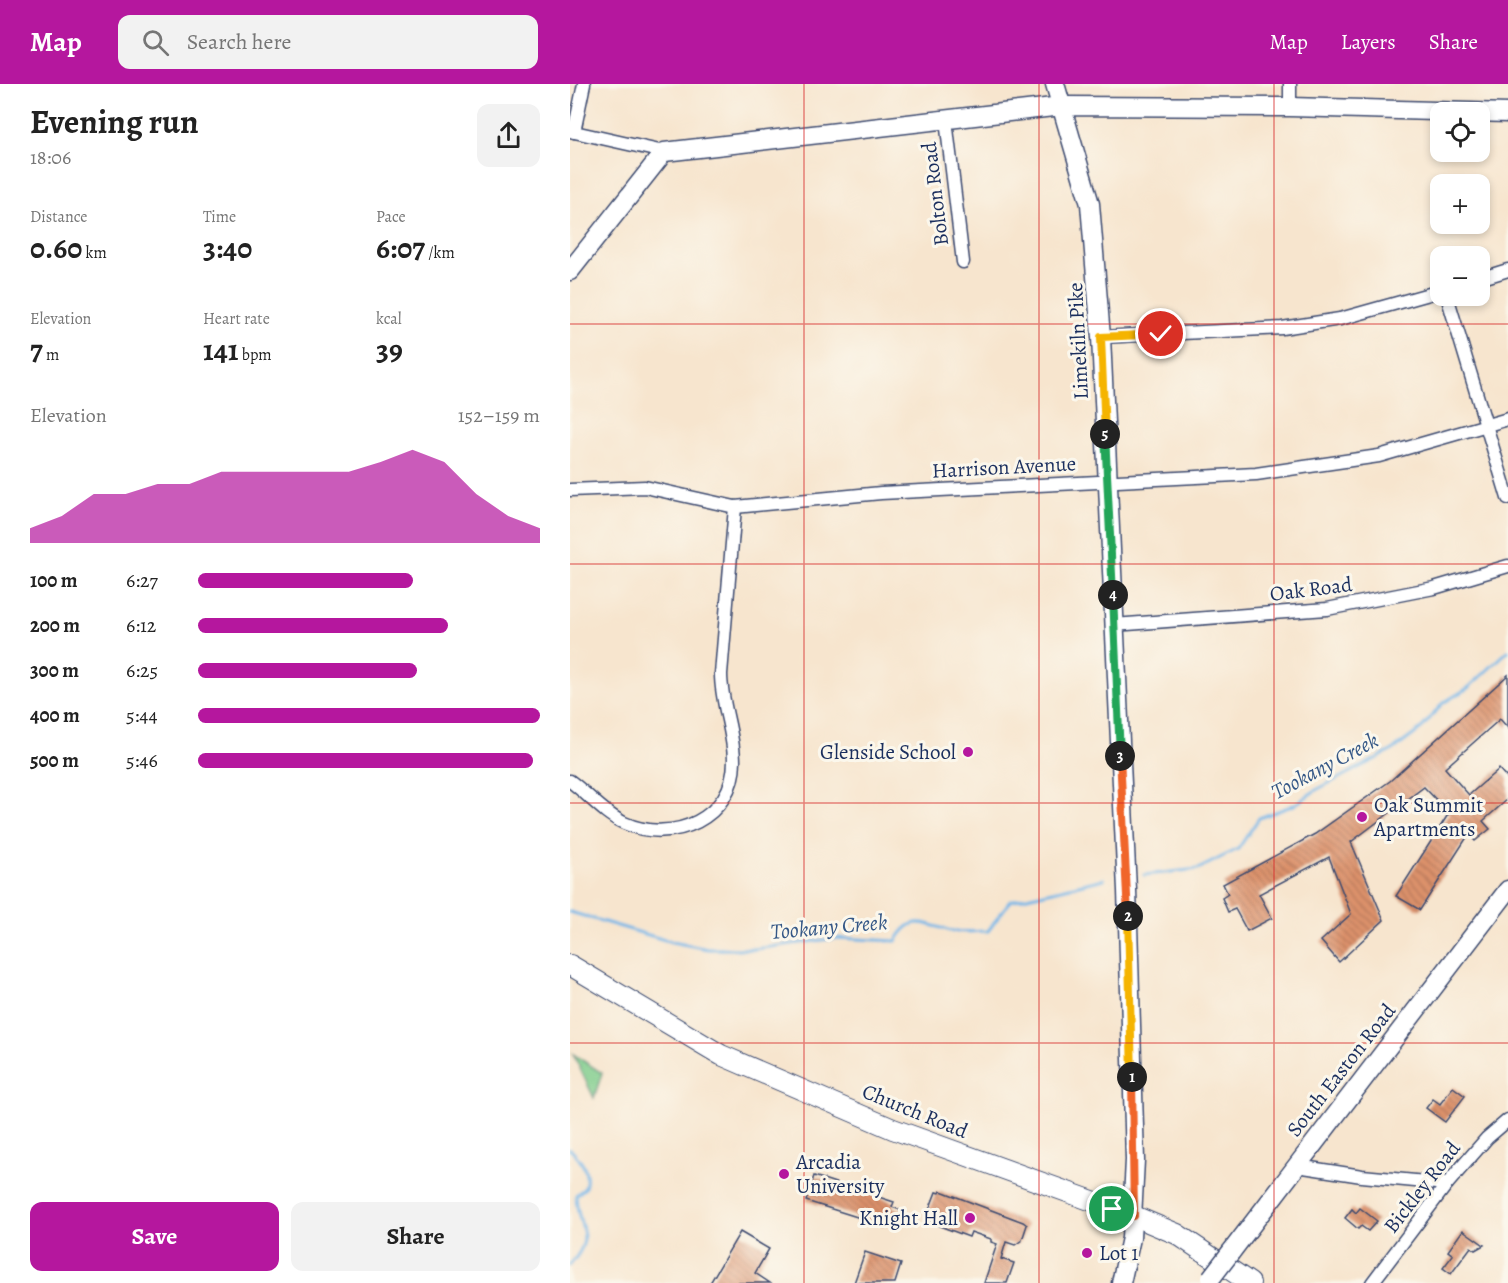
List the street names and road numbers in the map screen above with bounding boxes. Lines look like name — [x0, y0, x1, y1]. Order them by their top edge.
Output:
street label: Bolton Road — [915, 140, 955, 248]
street label: Limekiln Pike — [1061, 282, 1095, 400]
street label: Harrison Avenue — [931, 449, 1077, 485]
street label: Oak Road — [1268, 570, 1354, 608]
street label: South Easton Road — [1280, 997, 1402, 1142]
street label: Church Road — [858, 1077, 973, 1145]
street label: Bickley Road — [1377, 1135, 1467, 1239]

